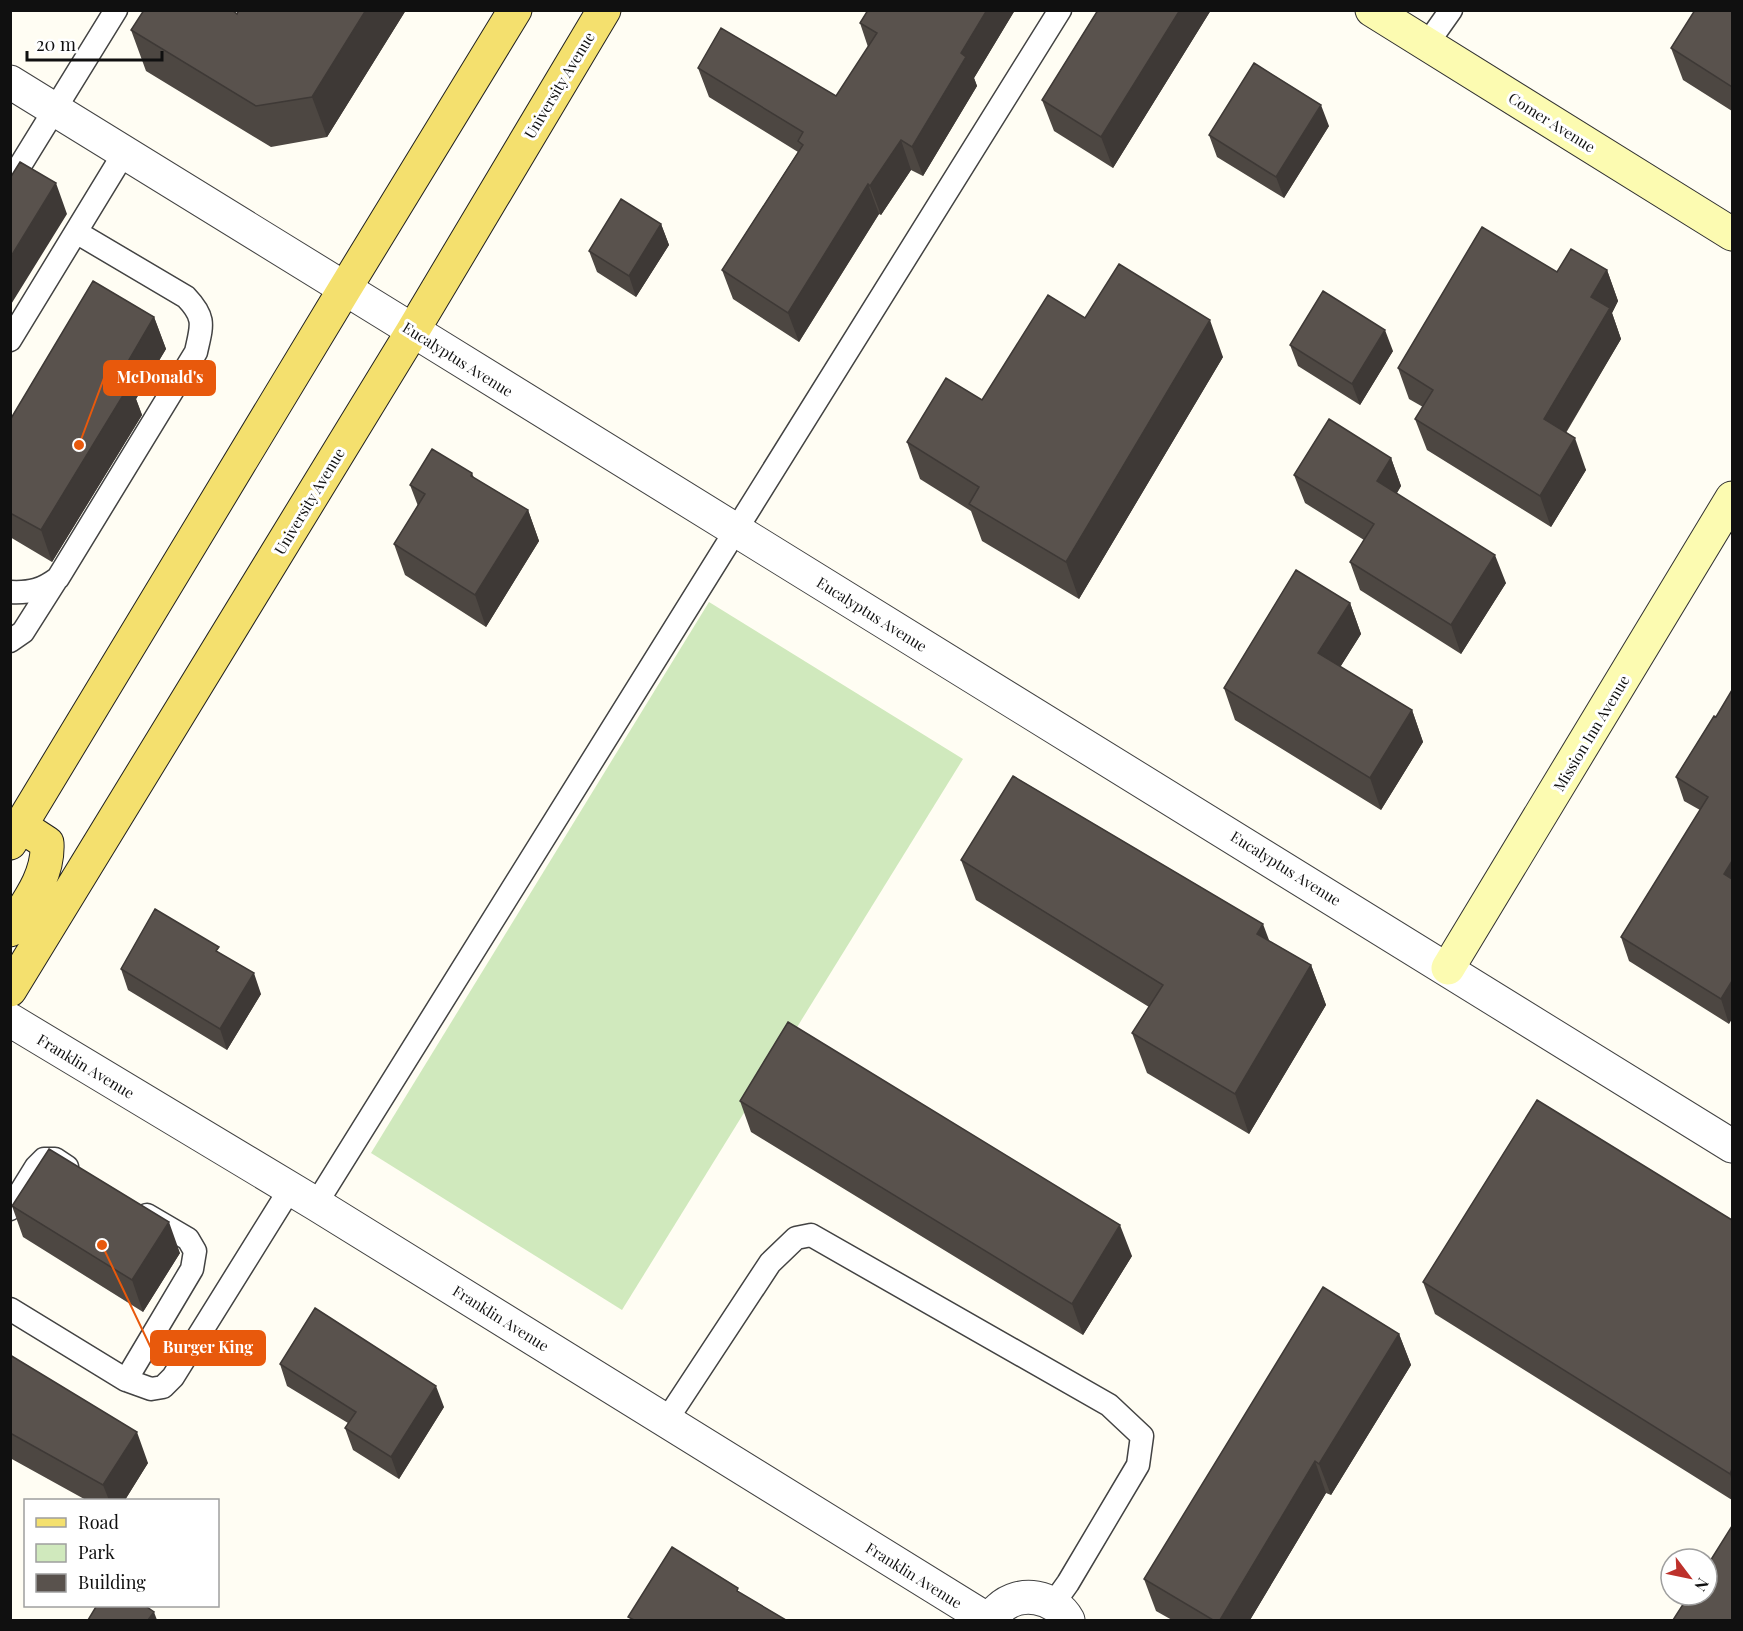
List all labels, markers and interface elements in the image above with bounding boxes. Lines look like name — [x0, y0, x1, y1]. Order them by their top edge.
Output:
scale bar — [27, 24, 162, 62]
street label: University Avenue — [519, 28, 599, 142]
text: 20 m — [36, 32, 76, 56]
street label: Comer Avenue — [1505, 87, 1599, 157]
street label: Eucalyptus Avenue — [399, 317, 517, 401]
callout: McDonald's — [104, 361, 215, 395]
text: McDonald's — [117, 366, 203, 387]
street label: University Avenue — [269, 444, 349, 558]
street label: Eucalyptus Avenue — [813, 572, 931, 656]
street label: Mission Inn Avenue — [1548, 671, 1634, 795]
street label: Eucalyptus Avenue — [1227, 826, 1345, 910]
street label: Franklin Avenue — [34, 1029, 138, 1103]
street label: Franklin Avenue — [449, 1280, 553, 1356]
callout: Burger King — [151, 1331, 265, 1365]
text: Burger King — [163, 1336, 253, 1357]
legend — [24, 1499, 219, 1607]
text: Road — [78, 1510, 119, 1534]
street label: Franklin Avenue — [862, 1537, 966, 1613]
text: Park — [78, 1540, 115, 1564]
north arrow — [1659, 1547, 1719, 1607]
text: Building — [78, 1570, 146, 1594]
text: N — [1690, 1575, 1714, 1596]

